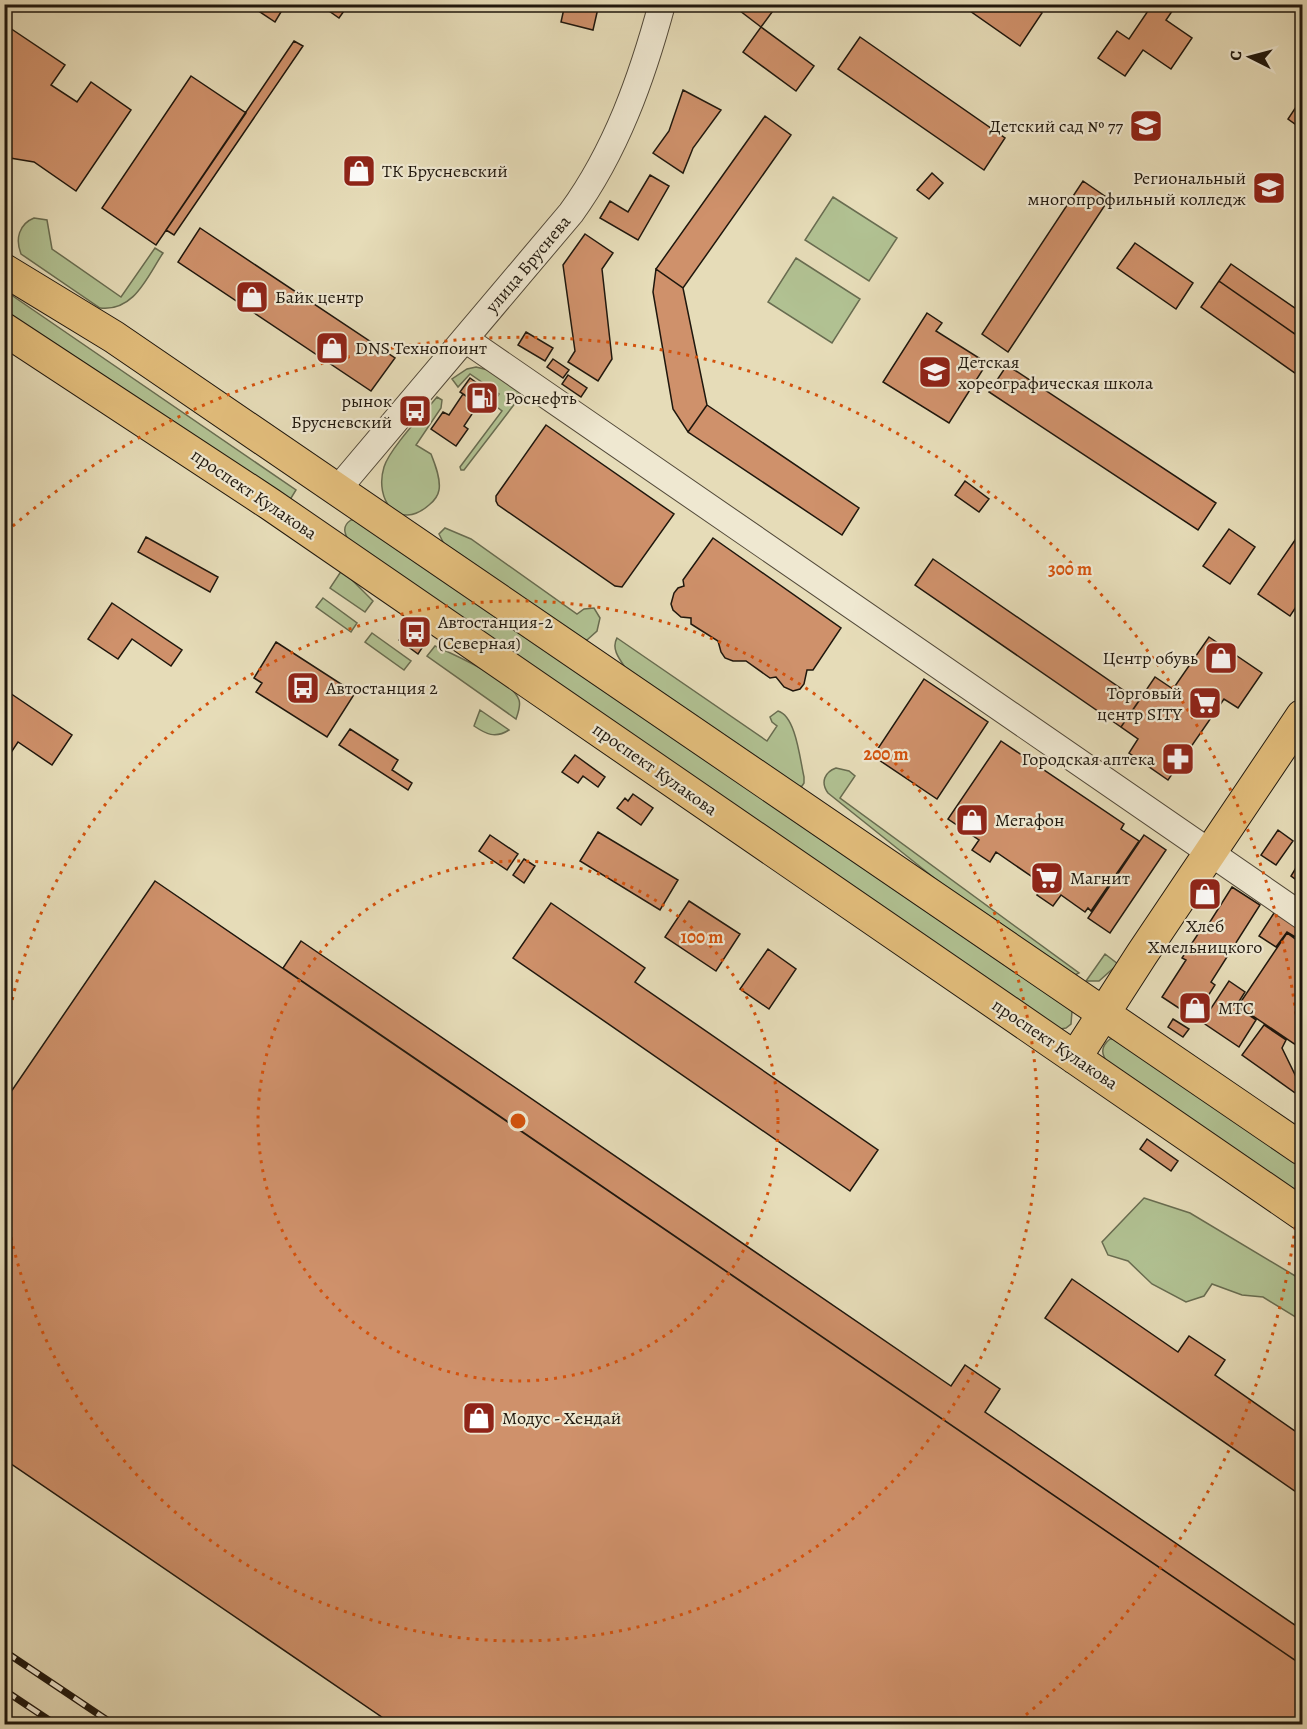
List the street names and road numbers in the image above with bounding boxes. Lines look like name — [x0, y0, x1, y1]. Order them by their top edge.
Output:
street label: улица Бруснева — [479, 210, 576, 319]
street label: проспект Кулакова — [186, 443, 322, 545]
street label: проспект Кулакова — [588, 717, 723, 821]
street label: проспект Кулакова — [987, 993, 1123, 1095]

